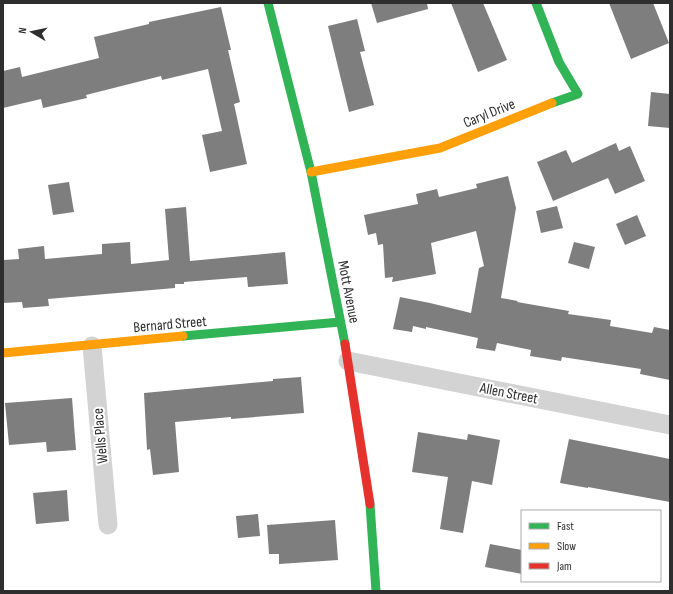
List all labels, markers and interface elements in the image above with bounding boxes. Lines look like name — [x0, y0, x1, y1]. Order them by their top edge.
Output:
north arrow — [12, 12, 52, 52]
text: N — [16, 26, 30, 34]
street label: Caryl Drive — [460, 94, 518, 132]
street label: Mott Avenue — [333, 259, 364, 325]
street label: Bernard Street — [133, 312, 208, 337]
street label: Allen Street — [477, 378, 540, 408]
street label: Wells Place — [89, 407, 112, 465]
legend — [521, 510, 661, 582]
text: Fast — [557, 519, 574, 534]
text: Slow — [557, 539, 576, 554]
text: Jam — [556, 559, 572, 574]

